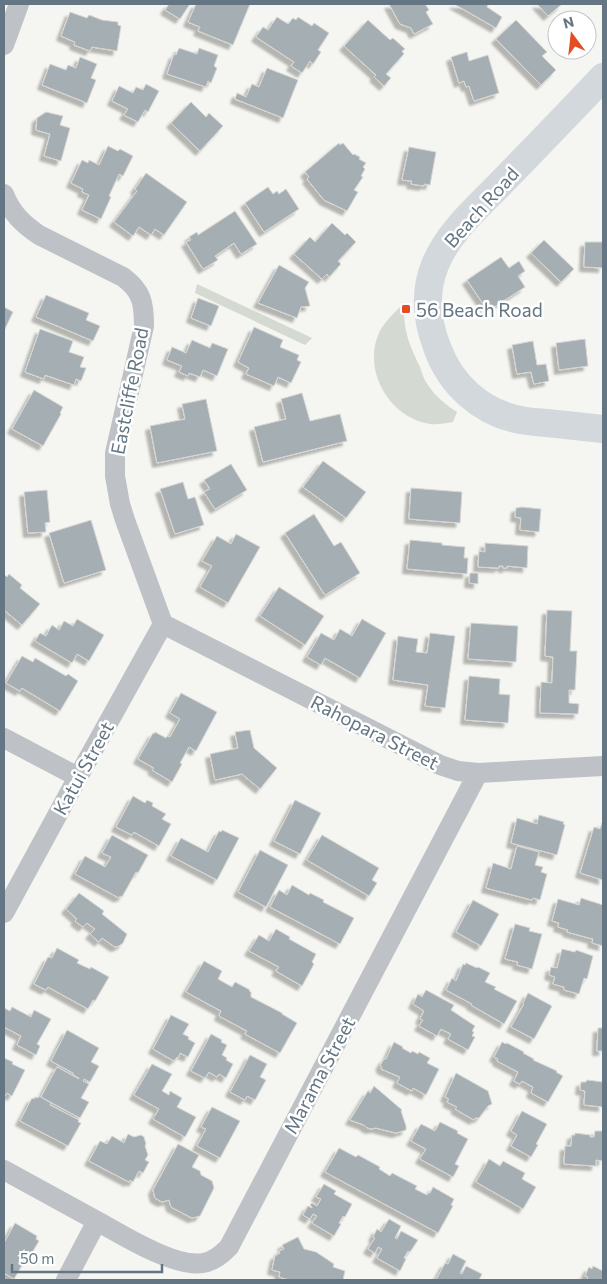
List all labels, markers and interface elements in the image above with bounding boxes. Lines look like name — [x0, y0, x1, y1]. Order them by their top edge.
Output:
north arrow — [547, 10, 597, 60]
text: N — [561, 12, 576, 32]
street label: Beach Road — [439, 162, 523, 252]
place label: 56 Beach Road — [416, 298, 543, 321]
marker: 56 Beach Road — [400, 303, 412, 315]
street label: Eastcliffe Road — [105, 326, 153, 456]
street label: Rahopara Street — [307, 690, 443, 774]
street label: Katui Street — [48, 717, 118, 819]
street label: Marama Street — [279, 1012, 360, 1137]
scale bar — [12, 1242, 162, 1274]
text: 50 m — [20, 1249, 54, 1267]

